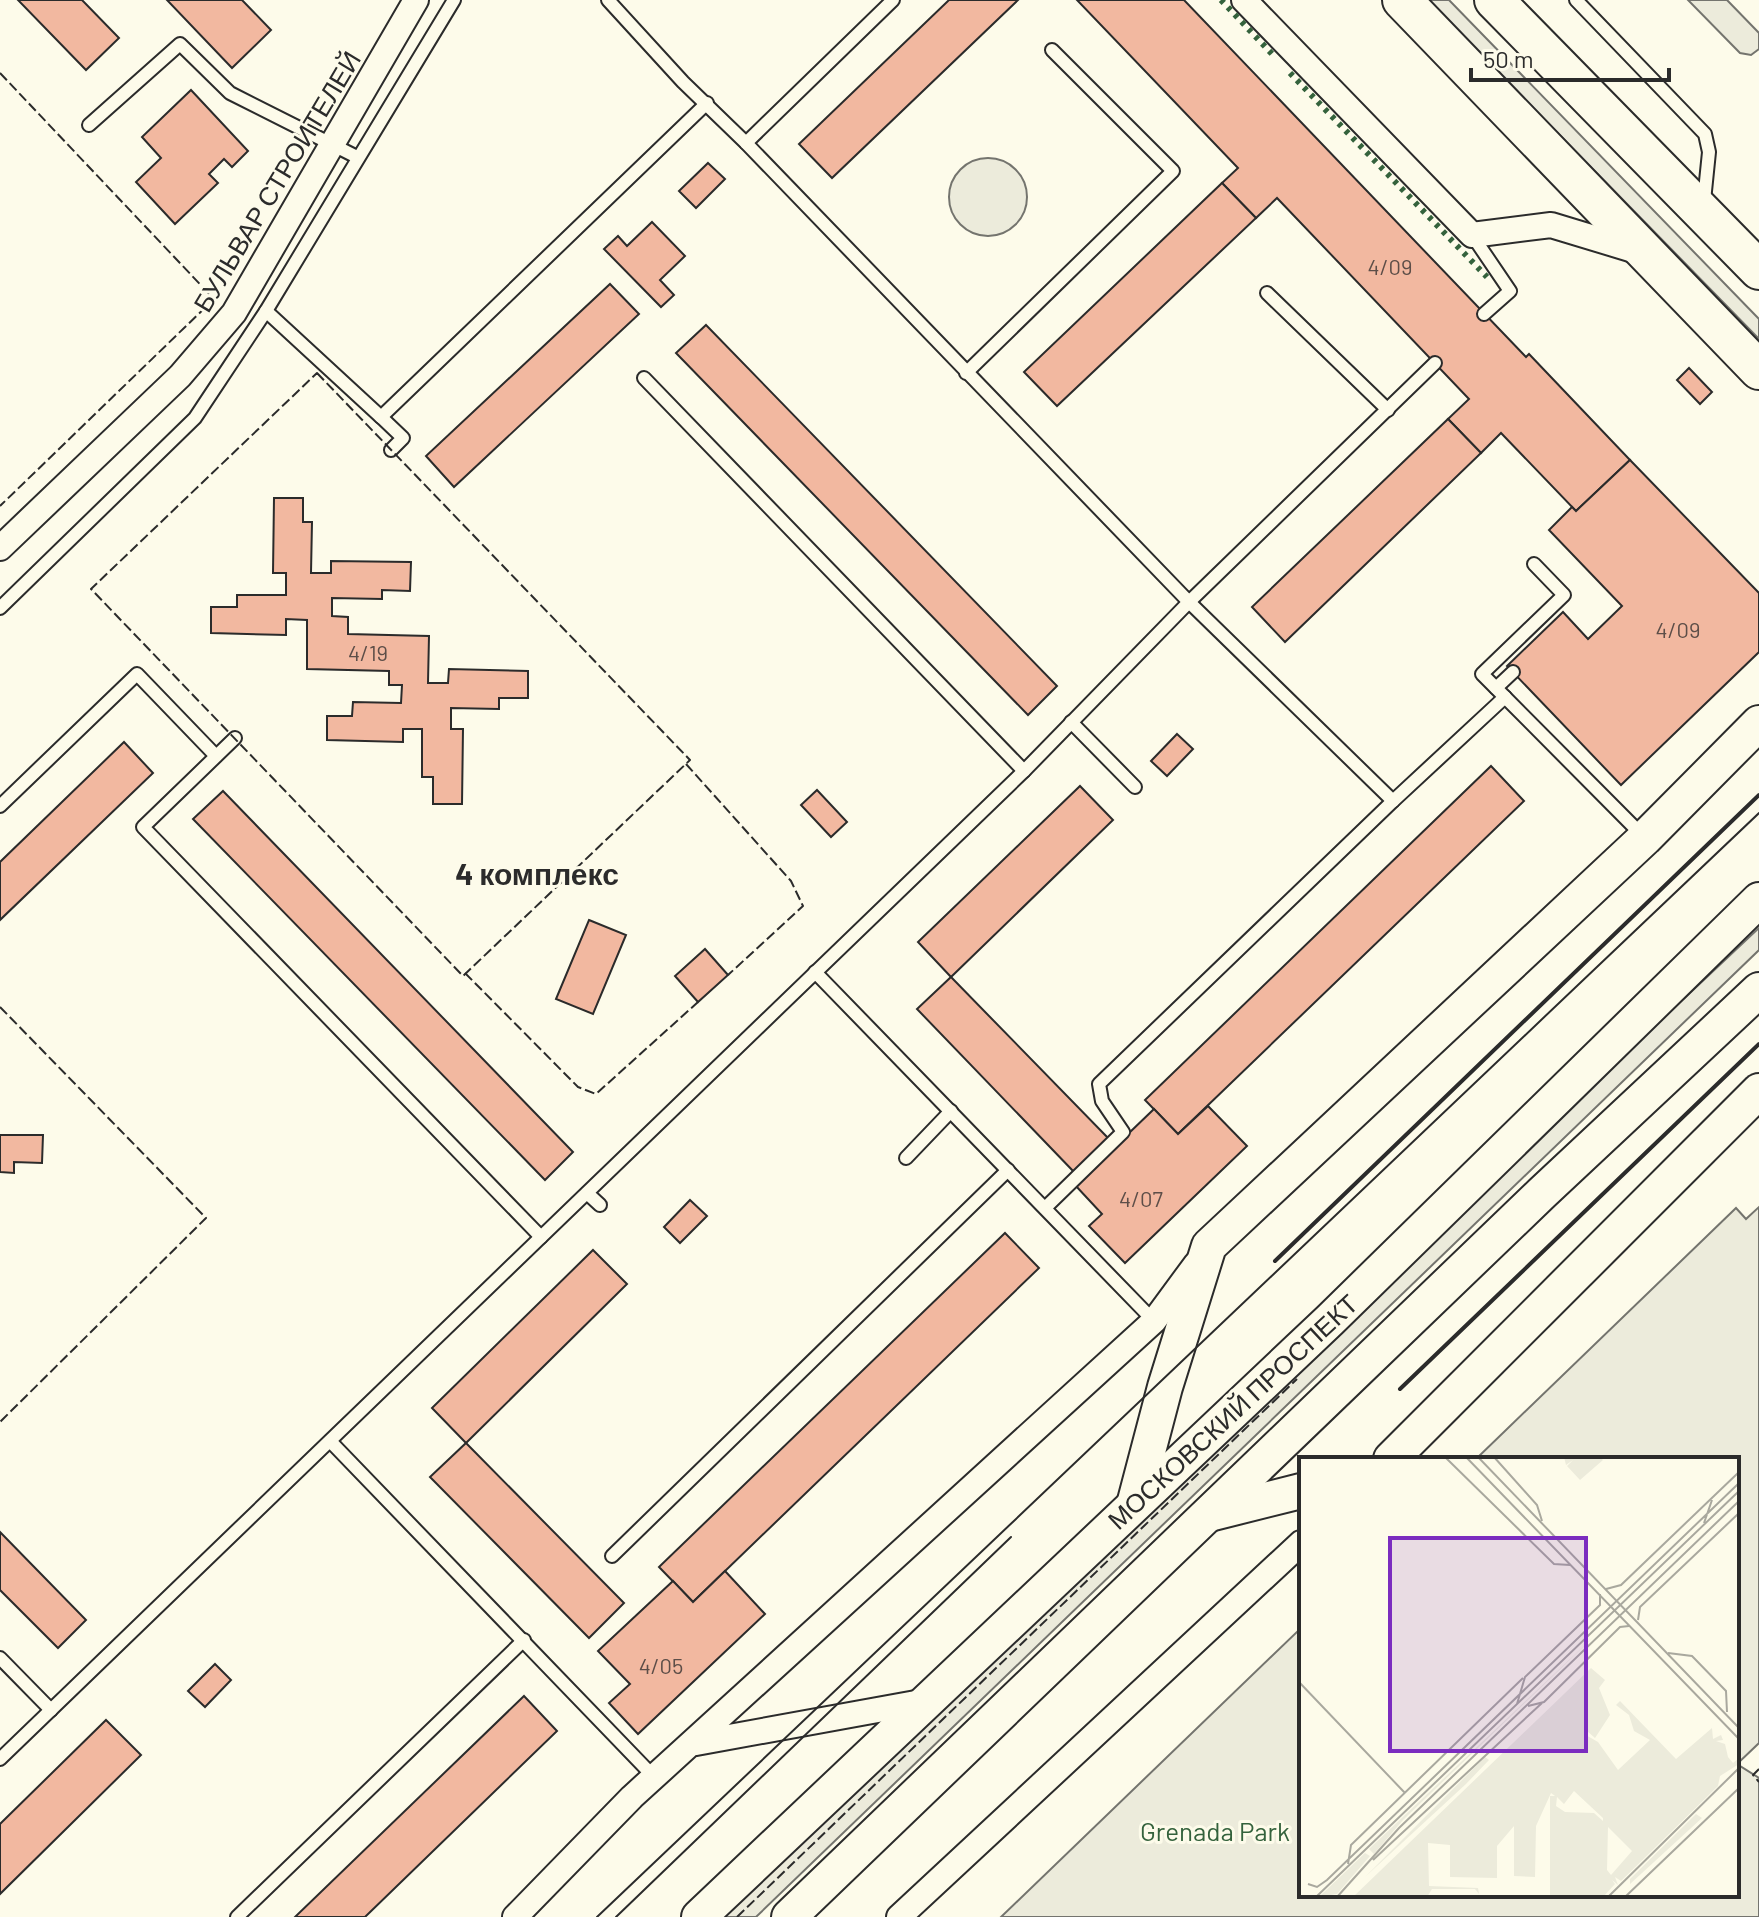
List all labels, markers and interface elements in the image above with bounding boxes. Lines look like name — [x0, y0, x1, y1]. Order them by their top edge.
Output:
scale bar — [1471, 32, 1669, 82]
text: 50 m — [1483, 44, 1534, 73]
street label: БУЛЬВАР СТРОИТЕЛЕЙ — [186, 45, 366, 317]
house number: 4/09 — [1368, 253, 1412, 279]
house number: 4/09 — [1656, 616, 1700, 642]
house number: 4/19 — [348, 639, 388, 665]
district label: 4 комплекс — [455, 855, 619, 891]
house number: 4/07 — [1119, 1185, 1163, 1211]
street label: МОСКОВСКИЙ ПРОСПЕКТ — [1101, 1287, 1363, 1535]
inset map — [1299, 1457, 1739, 1897]
house number: 4/05 — [639, 1652, 683, 1678]
park label: Grenada Park — [1140, 1815, 1290, 1846]

